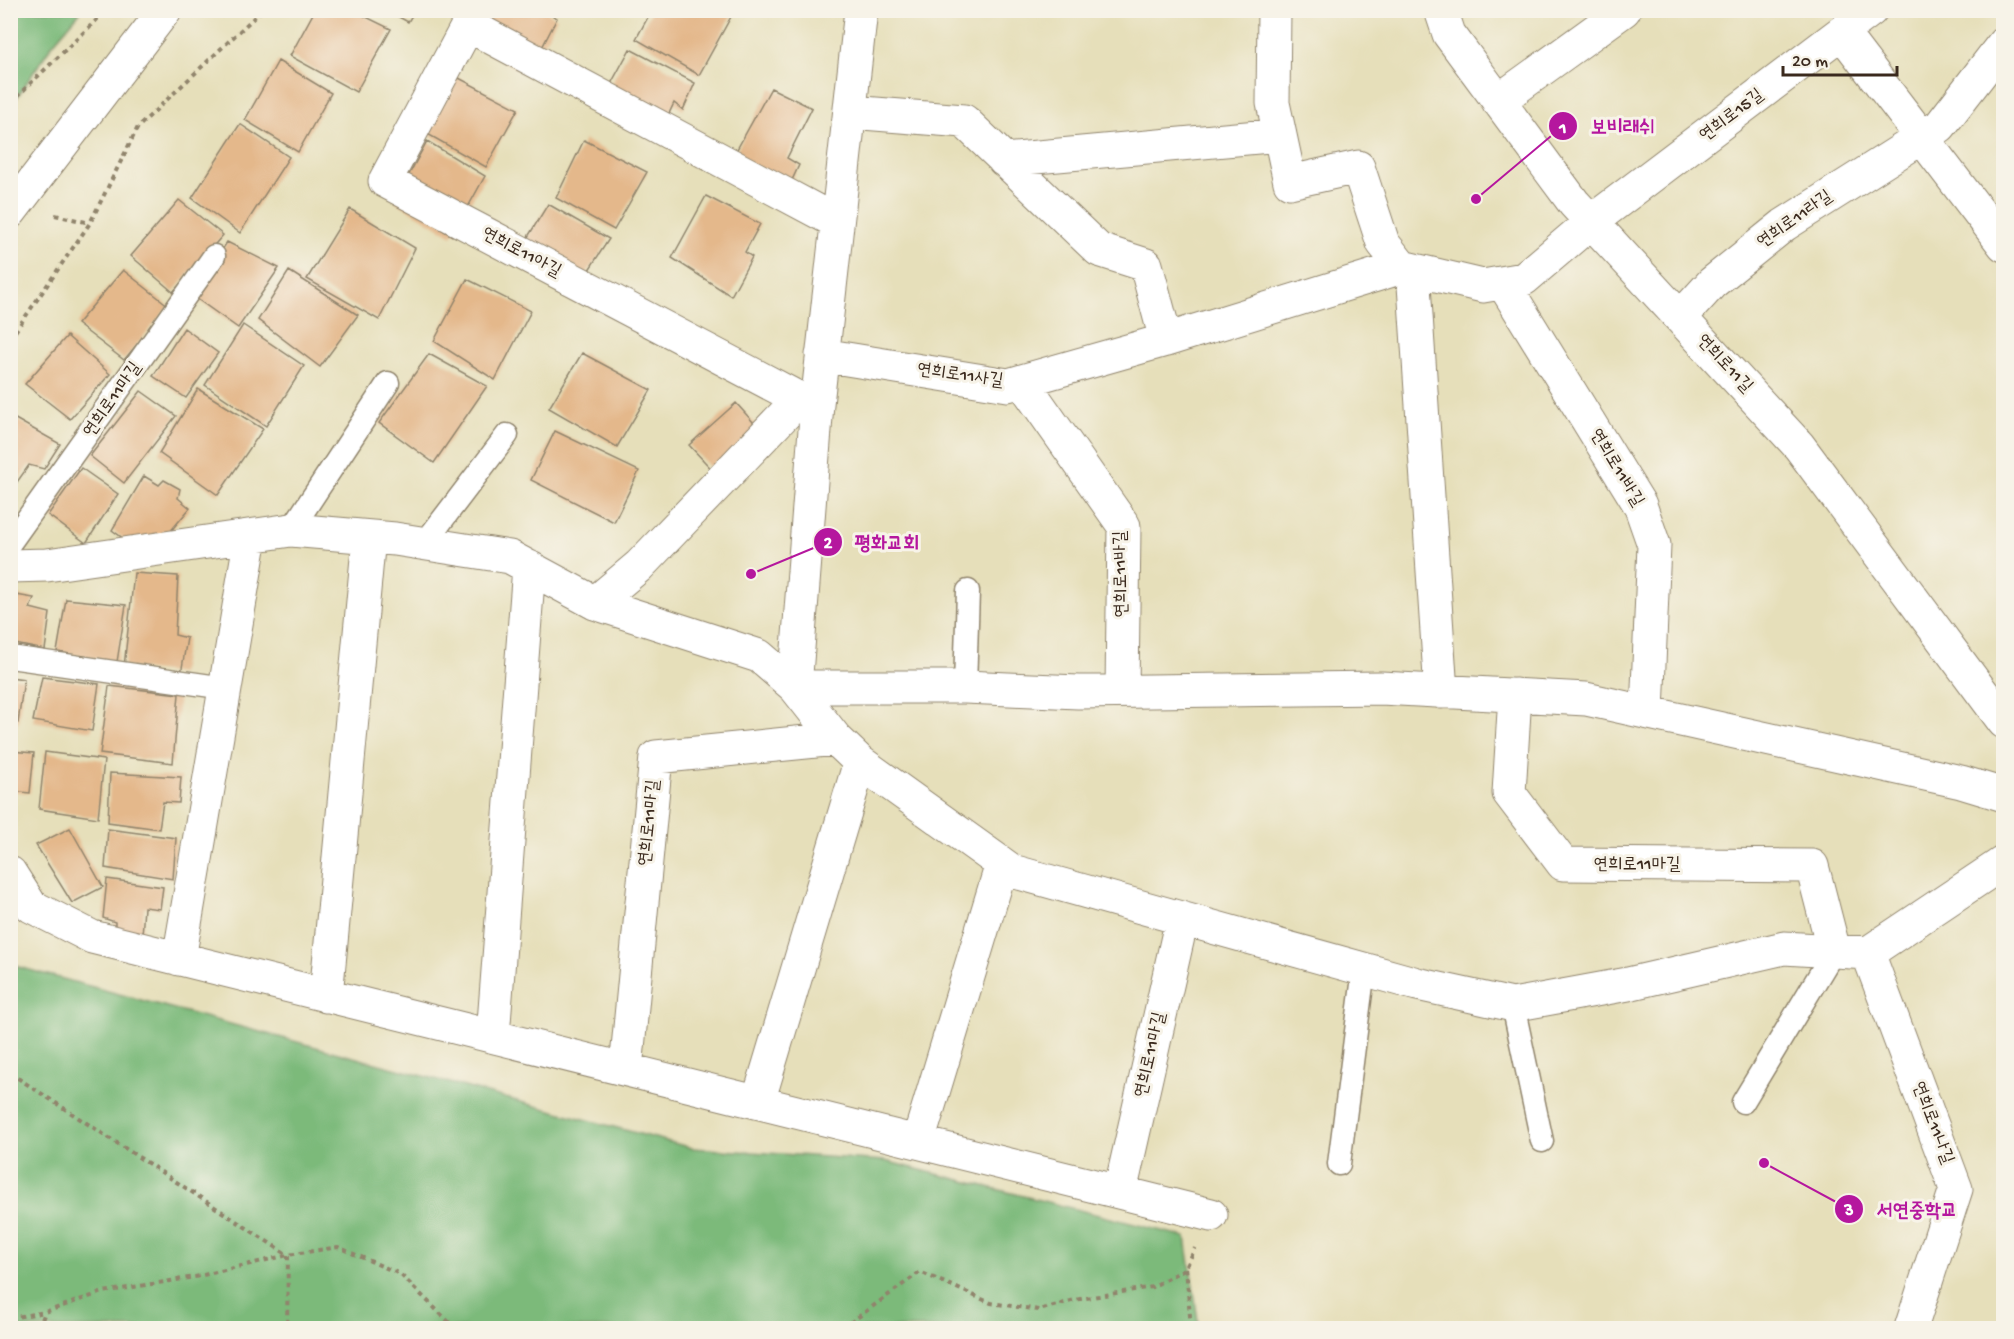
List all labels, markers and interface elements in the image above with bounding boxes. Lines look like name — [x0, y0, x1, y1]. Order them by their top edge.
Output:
scale bar — [1783, 39, 1897, 77]
text: 20 m — [1792, 52, 1828, 73]
street label: 연희로15길 — [1696, 85, 1769, 147]
callout: 보비래쉬 — [1548, 107, 1667, 145]
text: 보비래쉬 — [1591, 118, 1655, 141]
text: 1 — [1558, 119, 1567, 140]
street label: 연희로11라길 — [1753, 186, 1837, 254]
street label: 연희로11아길 — [478, 223, 565, 283]
street label: 연희로11길 — [1692, 330, 1757, 398]
street label: 연희로11마길 — [79, 358, 147, 442]
street label: 연희로11사길 — [915, 360, 1005, 393]
street label: 연희로11바길 — [1585, 425, 1648, 511]
callout: 평화교회 — [813, 523, 931, 561]
street label: 연희로11바길 — [1111, 530, 1133, 618]
text: 평화교회 — [855, 533, 919, 557]
text: 2 — [824, 534, 833, 555]
street label: 연희로11마길 — [635, 778, 665, 867]
street label: 연희로11마길 — [1594, 855, 1681, 876]
street label: 연희로11마길 — [1131, 1010, 1171, 1100]
street label: 연희로11나길 — [1907, 1079, 1958, 1168]
callout: 서연중학교 — [1834, 1190, 1969, 1228]
text: 3 — [1843, 1201, 1854, 1222]
text: 서연중학교 — [1877, 1201, 1957, 1224]

